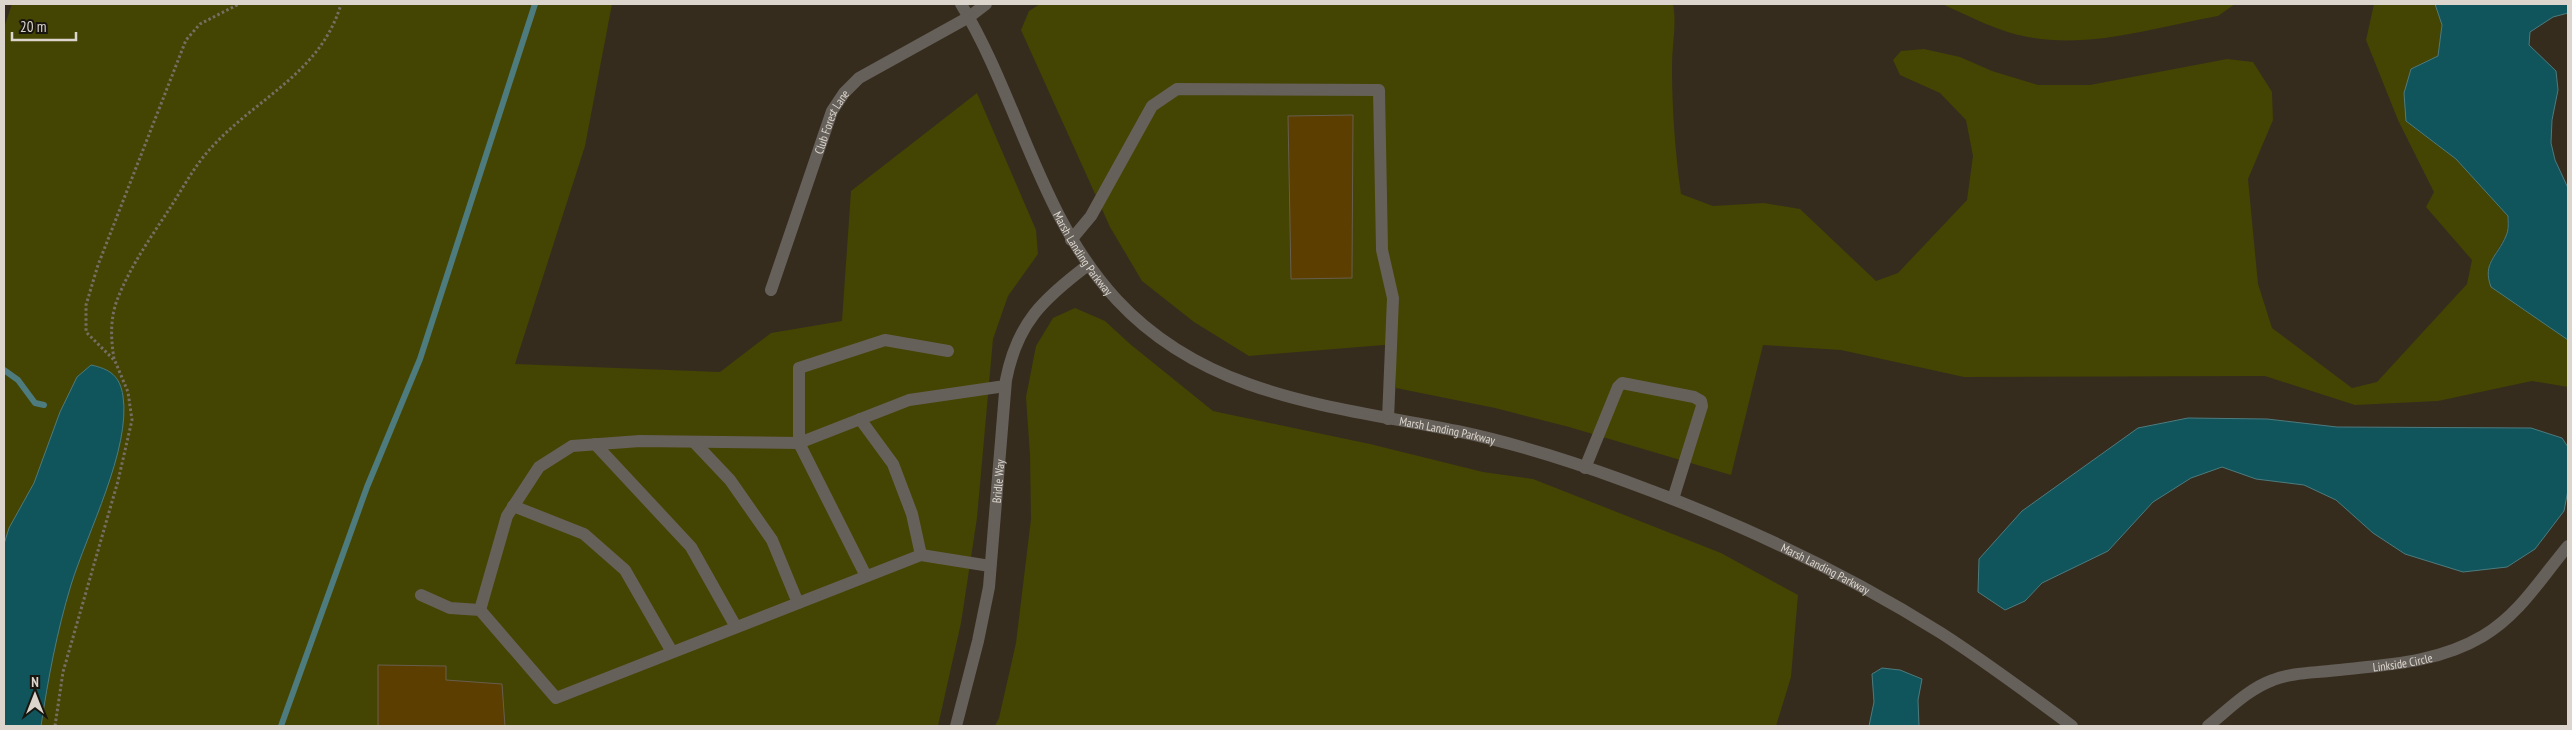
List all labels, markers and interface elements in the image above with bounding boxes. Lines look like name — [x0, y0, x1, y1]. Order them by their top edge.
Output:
scale bar — [12, 10, 76, 42]
text: 20 m — [20, 17, 46, 36]
street label: Club Forest Lane — [810, 86, 851, 156]
street label: Marsh Landing Parkway — [1050, 208, 1117, 298]
street label: Marsh Landing Parkway — [1398, 413, 1498, 447]
street label: Bridle Way — [988, 458, 1007, 504]
street label: Marsh Landing Parkway — [1779, 539, 1873, 597]
street label: Linkside Circle — [2372, 649, 2434, 674]
north arrow — [10, 670, 60, 720]
text: N — [31, 673, 39, 691]

